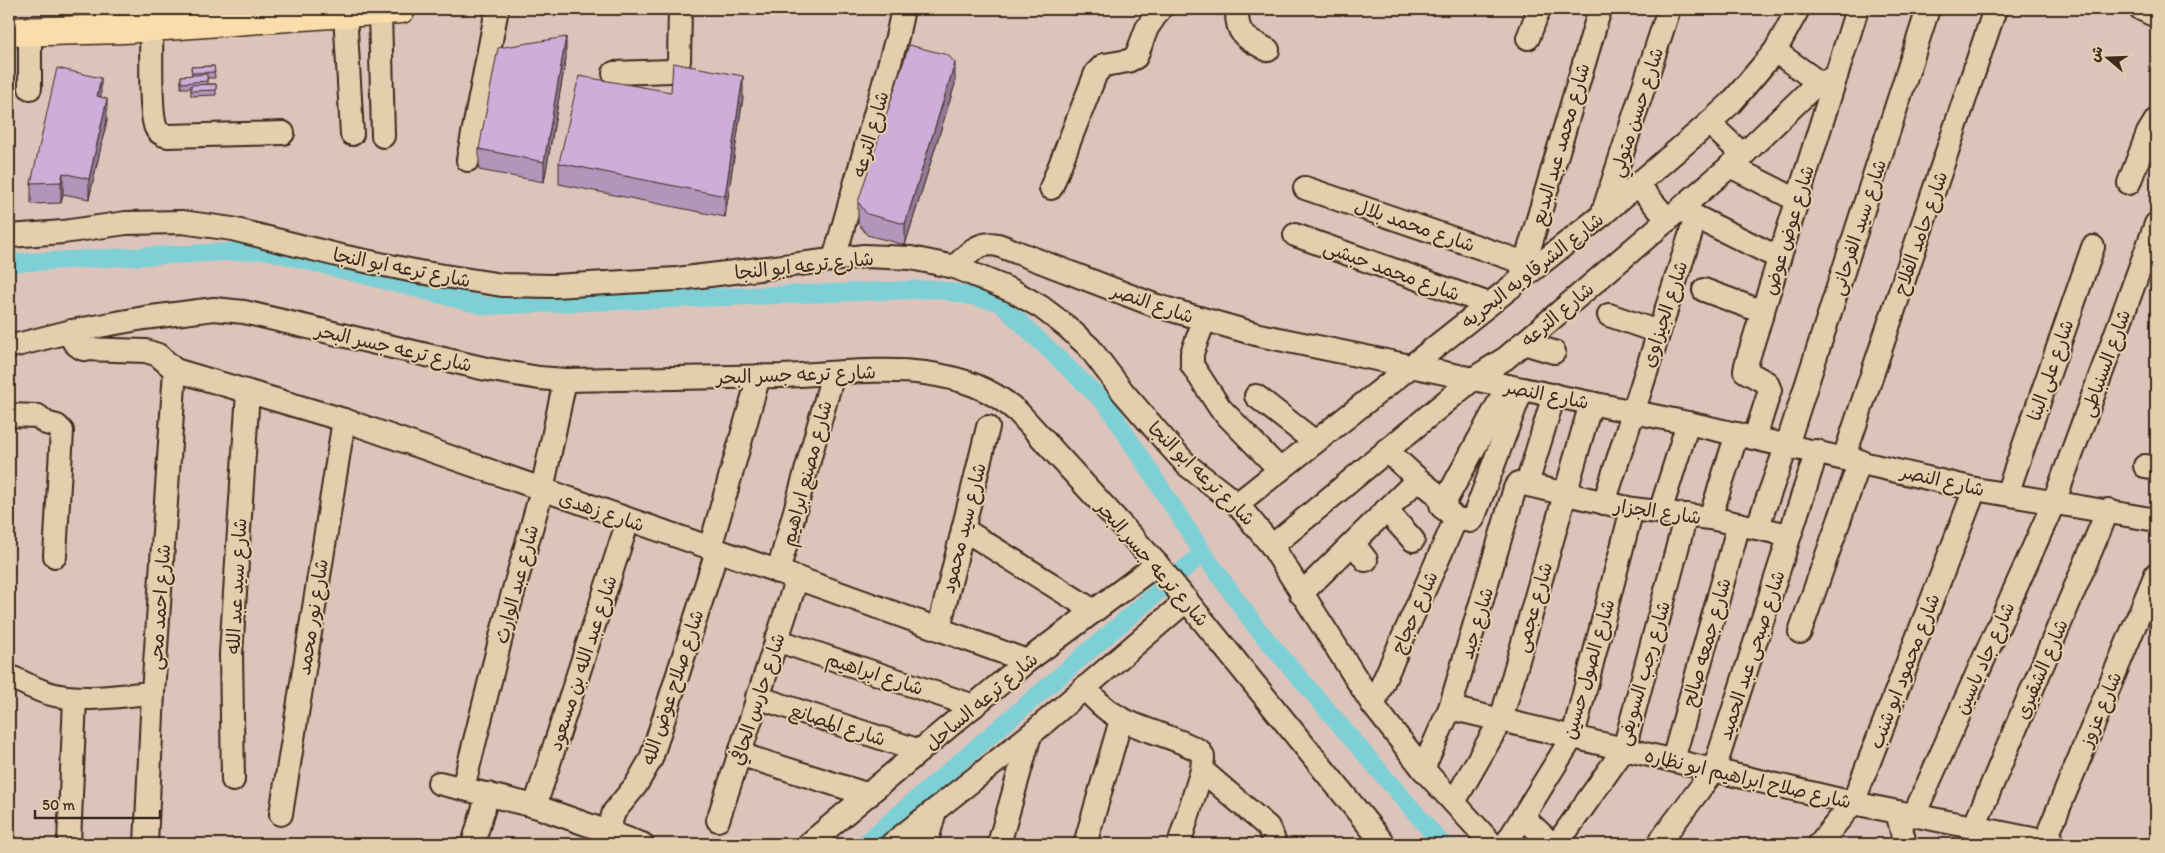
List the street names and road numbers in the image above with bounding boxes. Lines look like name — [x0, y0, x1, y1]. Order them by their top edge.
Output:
street label: شارع حسن متولي — [1605, 45, 1673, 181]
street label: شارع محمد عبد البديع — [1526, 60, 1597, 228]
street label: شارع الترعه — [847, 88, 896, 180]
street label: شارع سيد الفرحانى — [1826, 156, 1893, 299]
street label: شارع عوض عوض — [1758, 163, 1821, 298]
street label: شارع حامد الفلاح — [1889, 168, 1954, 299]
street label: شارع محمد بلال — [1351, 194, 1478, 259]
street label: شارع الشرقاويه البحريه — [1456, 208, 1609, 335]
street label: شارع محمد حبشى — [1320, 235, 1463, 308]
street label: شارع ترعه ابو النجا — [331, 243, 473, 294]
street label: شارع ترعه ابو النجا — [733, 247, 875, 286]
street label: شارع الجيزاوى — [1636, 258, 1694, 371]
street label: شارع الترعه — [1516, 277, 1600, 353]
street label: شارع النصر — [1106, 278, 1197, 330]
street label: شارع السنباطى — [2075, 306, 2137, 421]
street label: شارع على البنا — [2022, 316, 2080, 425]
street label: شارع ترعه جسر البحر — [311, 318, 474, 379]
street label: شارع ترعه جسر البحر — [714, 360, 876, 391]
street label: شارع النصر — [1501, 375, 1591, 416]
street label: شارع مصنع ابراهيم — [776, 398, 840, 549]
street label: شارع ترعه ابو النجا — [1142, 417, 1260, 532]
street label: شارع النصر — [1897, 459, 1987, 503]
street label: شارع سيد محمود — [936, 460, 993, 596]
street label: شارع زهدى — [555, 486, 648, 539]
street label: شارع ترعه جسر البحر — [1089, 494, 1214, 632]
street label: شارع الجزار — [1611, 494, 1703, 531]
street label: شارع سيد عبد الله — [221, 517, 254, 655]
street label: شارع عبد الوارث — [490, 522, 545, 647]
street label: شارع احمد محى — [144, 543, 177, 671]
street label: شارع نور محمد — [292, 557, 335, 677]
street label: شارع عجمى — [1510, 559, 1559, 655]
street label: شارع حجاج — [1386, 567, 1445, 658]
street label: شارع صبحى عبد الحميد — [1713, 568, 1792, 743]
street label: شارع عبد الله بن مسعود — [543, 573, 624, 754]
street label: شارع جمعه صالح — [1677, 575, 1738, 710]
street label: شارع جيد — [1455, 585, 1500, 662]
street label: شارع محمود ابو شنب — [1864, 590, 1947, 753]
street label: شارع الصول حسين — [1557, 596, 1621, 742]
street label: شارع رجب السويفى — [1612, 598, 1677, 749]
street label: شارع جاد ياسين — [1949, 598, 2021, 719]
street label: شارع صلاح عوض الله — [637, 607, 710, 768]
street label: شارع الشقيرى — [2010, 616, 2075, 723]
street label: شارع حارس الحافي — [724, 630, 792, 769]
street label: شارع ابراهيم — [823, 647, 926, 703]
street label: شارع ترعه الساحل — [920, 647, 1044, 757]
street label: شارع عزوز — [2074, 668, 2128, 753]
street label: شارع المصانع — [786, 698, 889, 753]
street label: شارع صلاح ابراهيم ابو نظاره — [1642, 743, 1854, 816]

